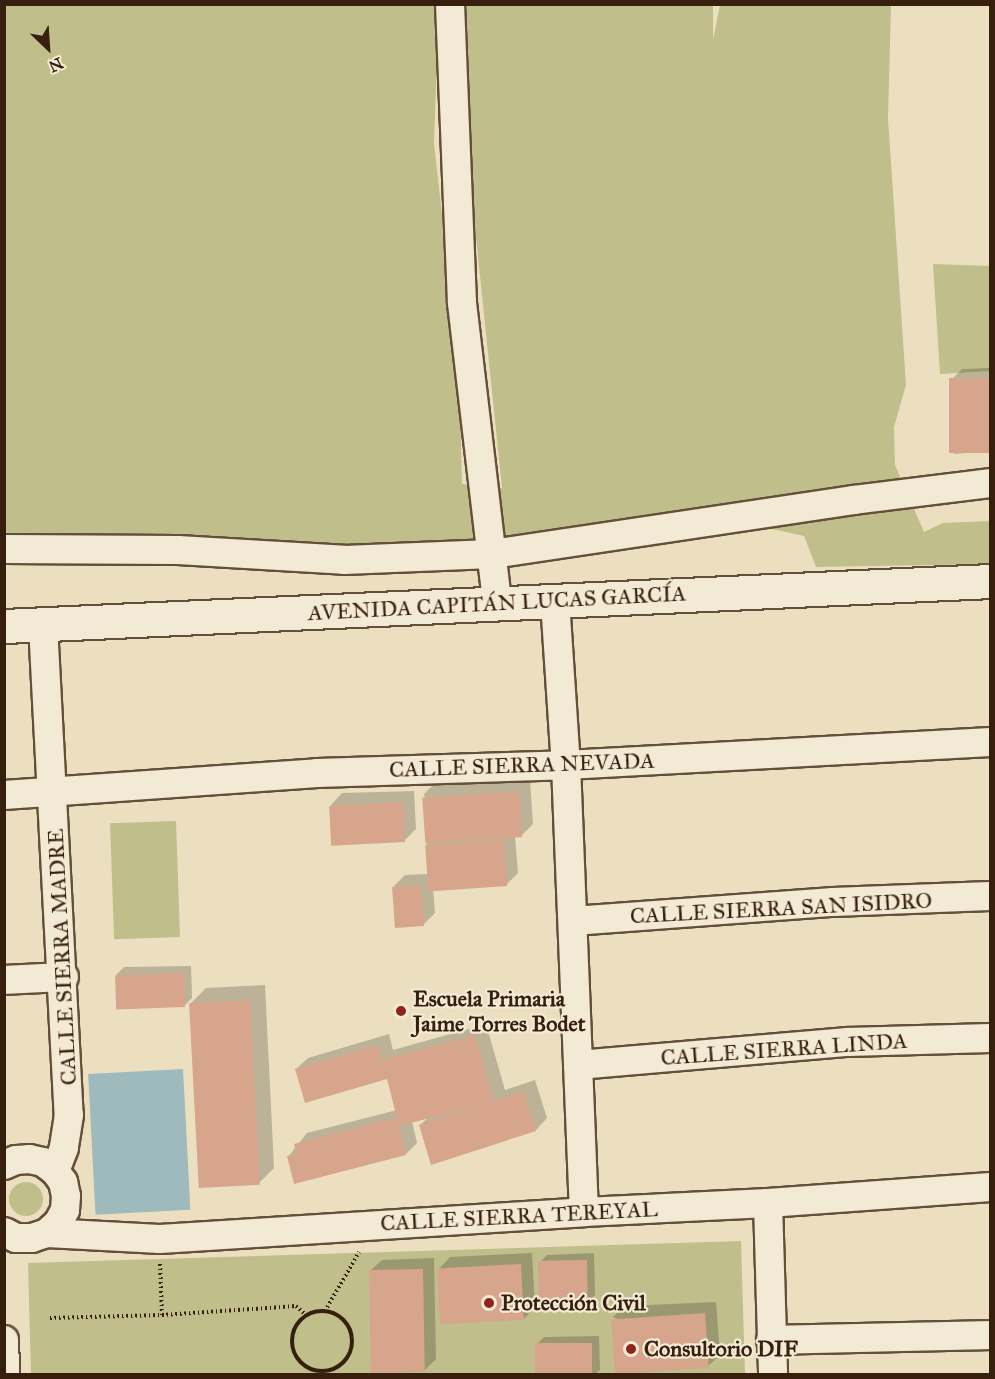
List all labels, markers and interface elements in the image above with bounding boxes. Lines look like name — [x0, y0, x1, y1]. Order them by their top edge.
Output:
north arrow — [18, 18, 78, 78]
text: N — [46, 53, 66, 76]
street label: AVENIDA CAPITÁN LUCAS GARCÍA — [307, 580, 687, 626]
street label: CALLE SIERRA NEVADA — [389, 747, 655, 783]
street label: CALLE SIERRA MADRE — [42, 828, 82, 1086]
street label: CALLE SIERRA SAN ISIDRO — [629, 887, 933, 929]
place label: Escuela Primaria Jaime Torres Bodet — [413, 985, 586, 1036]
marker: Escuela Primaria Jaime Torres Bodet — [394, 1004, 408, 1018]
street label: CALLE SIERRA LINDA — [660, 1027, 908, 1071]
street label: CALLE SIERRA TEREYAL — [380, 1196, 658, 1236]
place label: Protección Civil — [501, 1290, 646, 1316]
marker: Protección Civil — [482, 1296, 496, 1310]
place label: Consultorio DIF — [644, 1336, 798, 1362]
marker: Consultorio DIF — [622, 1340, 640, 1358]

